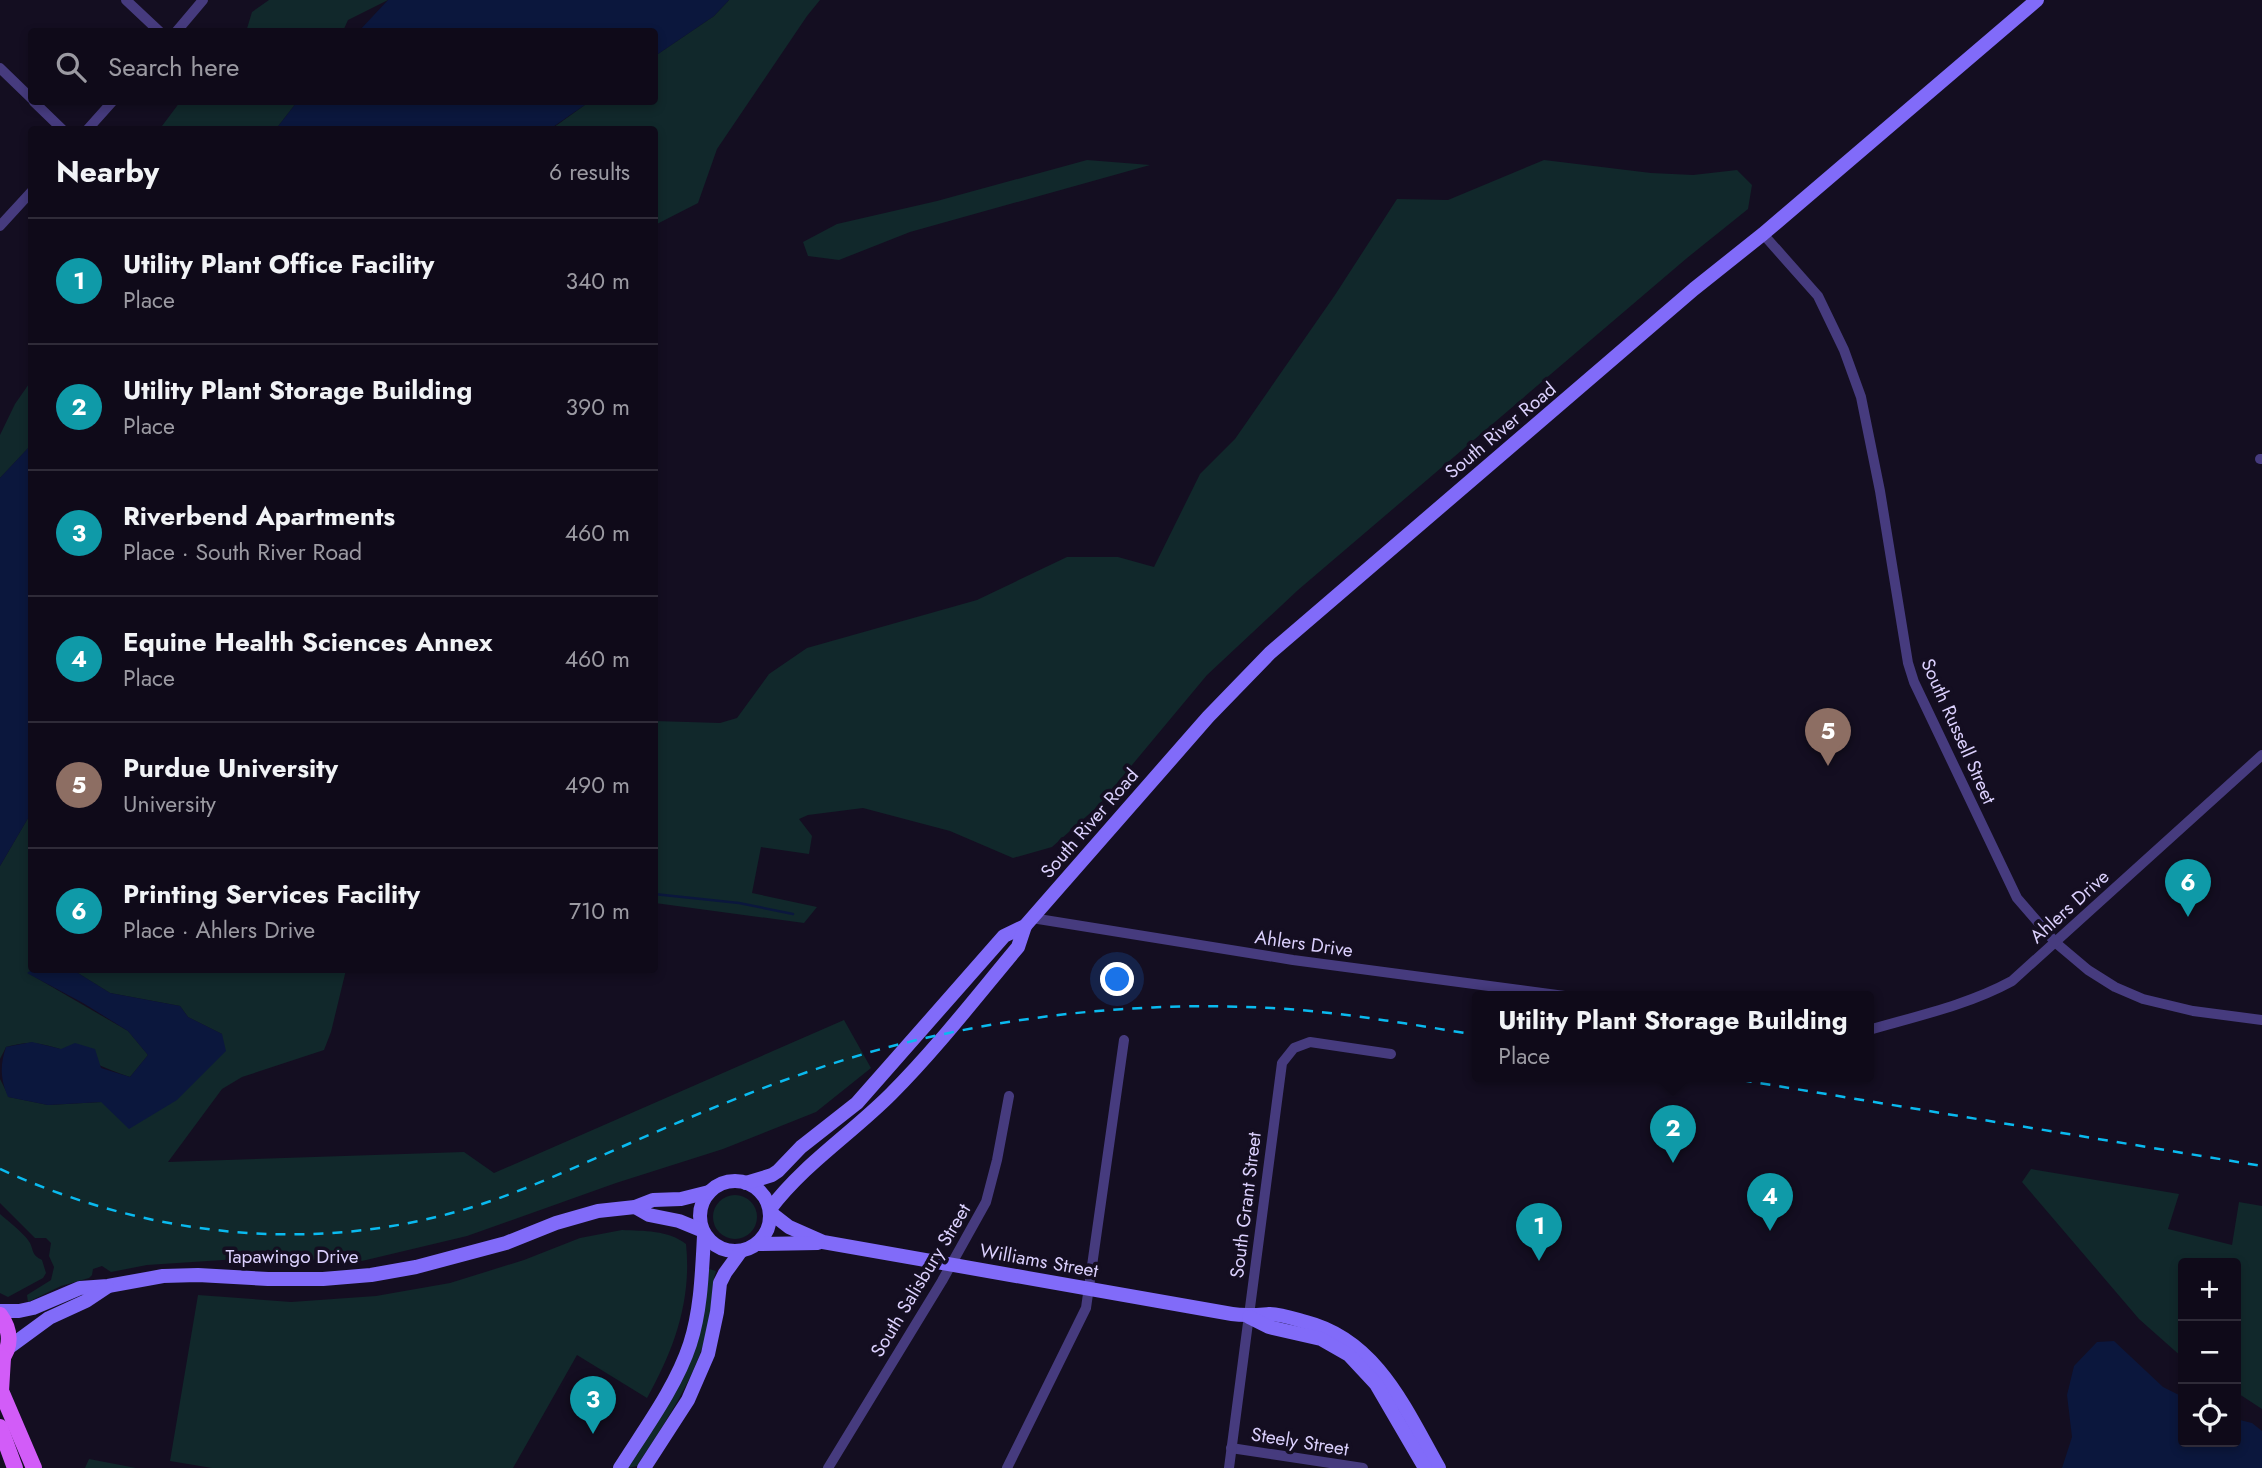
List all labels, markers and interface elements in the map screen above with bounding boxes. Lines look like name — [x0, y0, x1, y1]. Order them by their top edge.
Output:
search box — [28, 28, 658, 105]
icon: search — [52, 48, 90, 86]
text: Search here — [108, 48, 240, 86]
text: Nearby — [56, 150, 159, 193]
text: 6 results — [549, 155, 630, 189]
text: Utility Plant Office Facility — [123, 245, 434, 283]
text: 1 — [73, 264, 85, 298]
text: 340 m — [565, 264, 630, 298]
text: Place — [123, 283, 175, 317]
text: Utility Plant Storage Building — [123, 371, 472, 409]
street label: South River Road — [1439, 376, 1562, 485]
text: 2 — [71, 390, 87, 424]
text: 390 m — [566, 390, 630, 424]
text: Place — [123, 409, 175, 443]
text: Riverbend Apartments — [123, 497, 395, 535]
text: 3 — [72, 516, 86, 550]
text: 460 m — [565, 516, 630, 550]
text: Place · South River Road — [123, 535, 362, 569]
text: Equine Health Sciences Annex — [123, 623, 493, 661]
text: 4 — [71, 642, 87, 676]
text: 460 m — [565, 642, 630, 676]
street label: South Russell Street — [1914, 654, 2003, 809]
text: Place — [123, 661, 175, 695]
pin: 5 — [1805, 708, 1851, 766]
text: Purdue University — [123, 749, 338, 787]
street label: South River Road — [1034, 763, 1145, 884]
text: 5 — [72, 768, 86, 802]
text: 490 m — [565, 768, 630, 802]
text: University — [123, 787, 216, 821]
pin: 6 — [2165, 859, 2211, 917]
street label: Ahlers Drive — [2024, 863, 2115, 949]
text: Printing Services Facility — [123, 875, 420, 913]
text: 6 — [71, 894, 87, 928]
text: 710 m — [569, 894, 630, 928]
text: Place · Ahlers Drive — [123, 913, 315, 947]
street label: Ahlers Drive — [1253, 923, 1355, 964]
your location — [1100, 962, 1134, 996]
popup — [1472, 991, 1874, 1082]
text: Utility Plant Storage Building — [1498, 1001, 1848, 1039]
text: Place — [1498, 1039, 1550, 1073]
pin: 2 — [1650, 1105, 1696, 1163]
street label: South Grant Street — [1223, 1130, 1268, 1280]
pin: 4 — [1747, 1173, 1793, 1231]
street label: South Salisbury Street — [864, 1198, 977, 1362]
pin: 1 — [1516, 1203, 1562, 1261]
street label: Williams Street — [977, 1237, 1101, 1284]
street label: Tapawingo Drive — [226, 1243, 359, 1270]
map controls — [2178, 1258, 2241, 1447]
button: + — [2178, 1258, 2241, 1321]
button: − — [2178, 1321, 2241, 1384]
pin: 3 — [570, 1376, 616, 1434]
button: locate — [2178, 1384, 2241, 1447]
street label: Steely Street — [1249, 1420, 1351, 1463]

